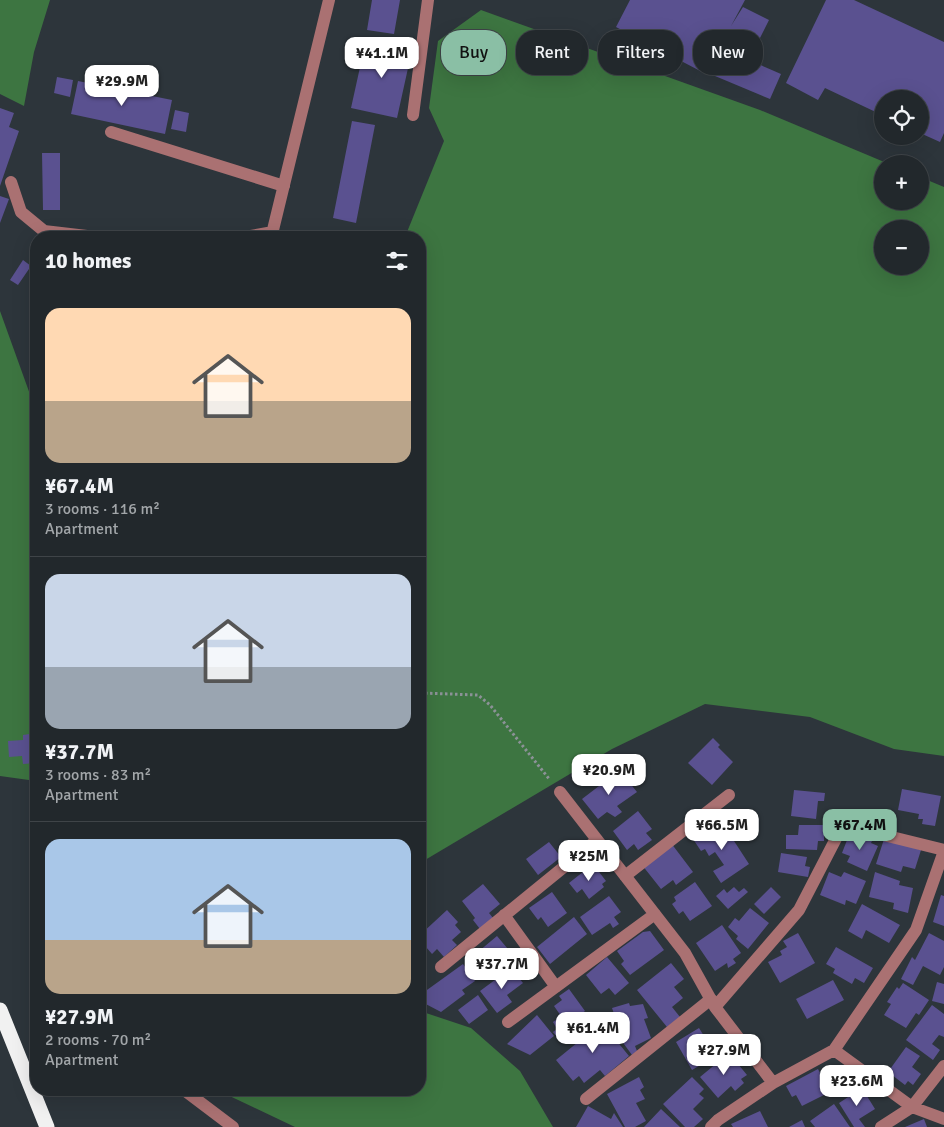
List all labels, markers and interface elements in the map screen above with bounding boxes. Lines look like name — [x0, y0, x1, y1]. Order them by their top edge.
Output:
chip: Buy — [441, 30, 506, 75]
chip: Rent — [516, 30, 588, 75]
chip: Filters — [598, 30, 683, 75]
chip: New — [693, 30, 763, 75]
pin: ¥41.1M — [341, 36, 423, 79]
text: ¥41.1M — [356, 43, 408, 63]
pin: ¥29.9M — [81, 64, 163, 107]
text: ¥29.9M — [96, 71, 148, 91]
map controls — [874, 90, 929, 275]
button: locate — [874, 90, 929, 145]
button: + — [874, 155, 929, 210]
button: − — [874, 220, 929, 275]
icon: filters — [383, 247, 411, 275]
text: 10 homes — [45, 248, 131, 274]
icon: home — [183, 341, 273, 431]
text: ¥67.4M — [45, 473, 114, 499]
text: 3 rooms · 116 m² — [45, 499, 160, 519]
text: Apartment — [45, 519, 118, 539]
icon: home — [183, 606, 273, 696]
text: ¥37.7M — [45, 739, 114, 765]
pin: ¥20.9M — [568, 754, 650, 796]
text: ¥20.9M — [583, 760, 635, 780]
text: 3 rooms · 83 m² — [45, 765, 151, 785]
text: Apartment — [45, 785, 118, 805]
pin: ¥66.5M — [681, 808, 763, 851]
pin: ¥67.4M — [819, 808, 901, 851]
text: ¥66.5M — [696, 815, 748, 835]
text: ¥67.4M — [834, 815, 886, 835]
pin: ¥25M — [559, 840, 619, 882]
text: ¥25M — [569, 846, 609, 866]
icon: home — [183, 871, 273, 961]
pin: ¥37.7M — [461, 948, 543, 990]
text: ¥37.7M — [476, 954, 528, 974]
text: ¥27.9M — [45, 1004, 114, 1030]
pin: ¥61.4M — [552, 1012, 634, 1054]
text: ¥61.4M — [567, 1018, 619, 1038]
text: 2 rooms · 70 m² — [45, 1030, 151, 1050]
pin: ¥27.9M — [683, 1034, 765, 1076]
text: ¥27.9M — [698, 1040, 750, 1060]
text: Apartment — [45, 1050, 118, 1070]
pin: ¥23.6M — [816, 1064, 898, 1107]
text: ¥23.6M — [831, 1071, 883, 1091]

